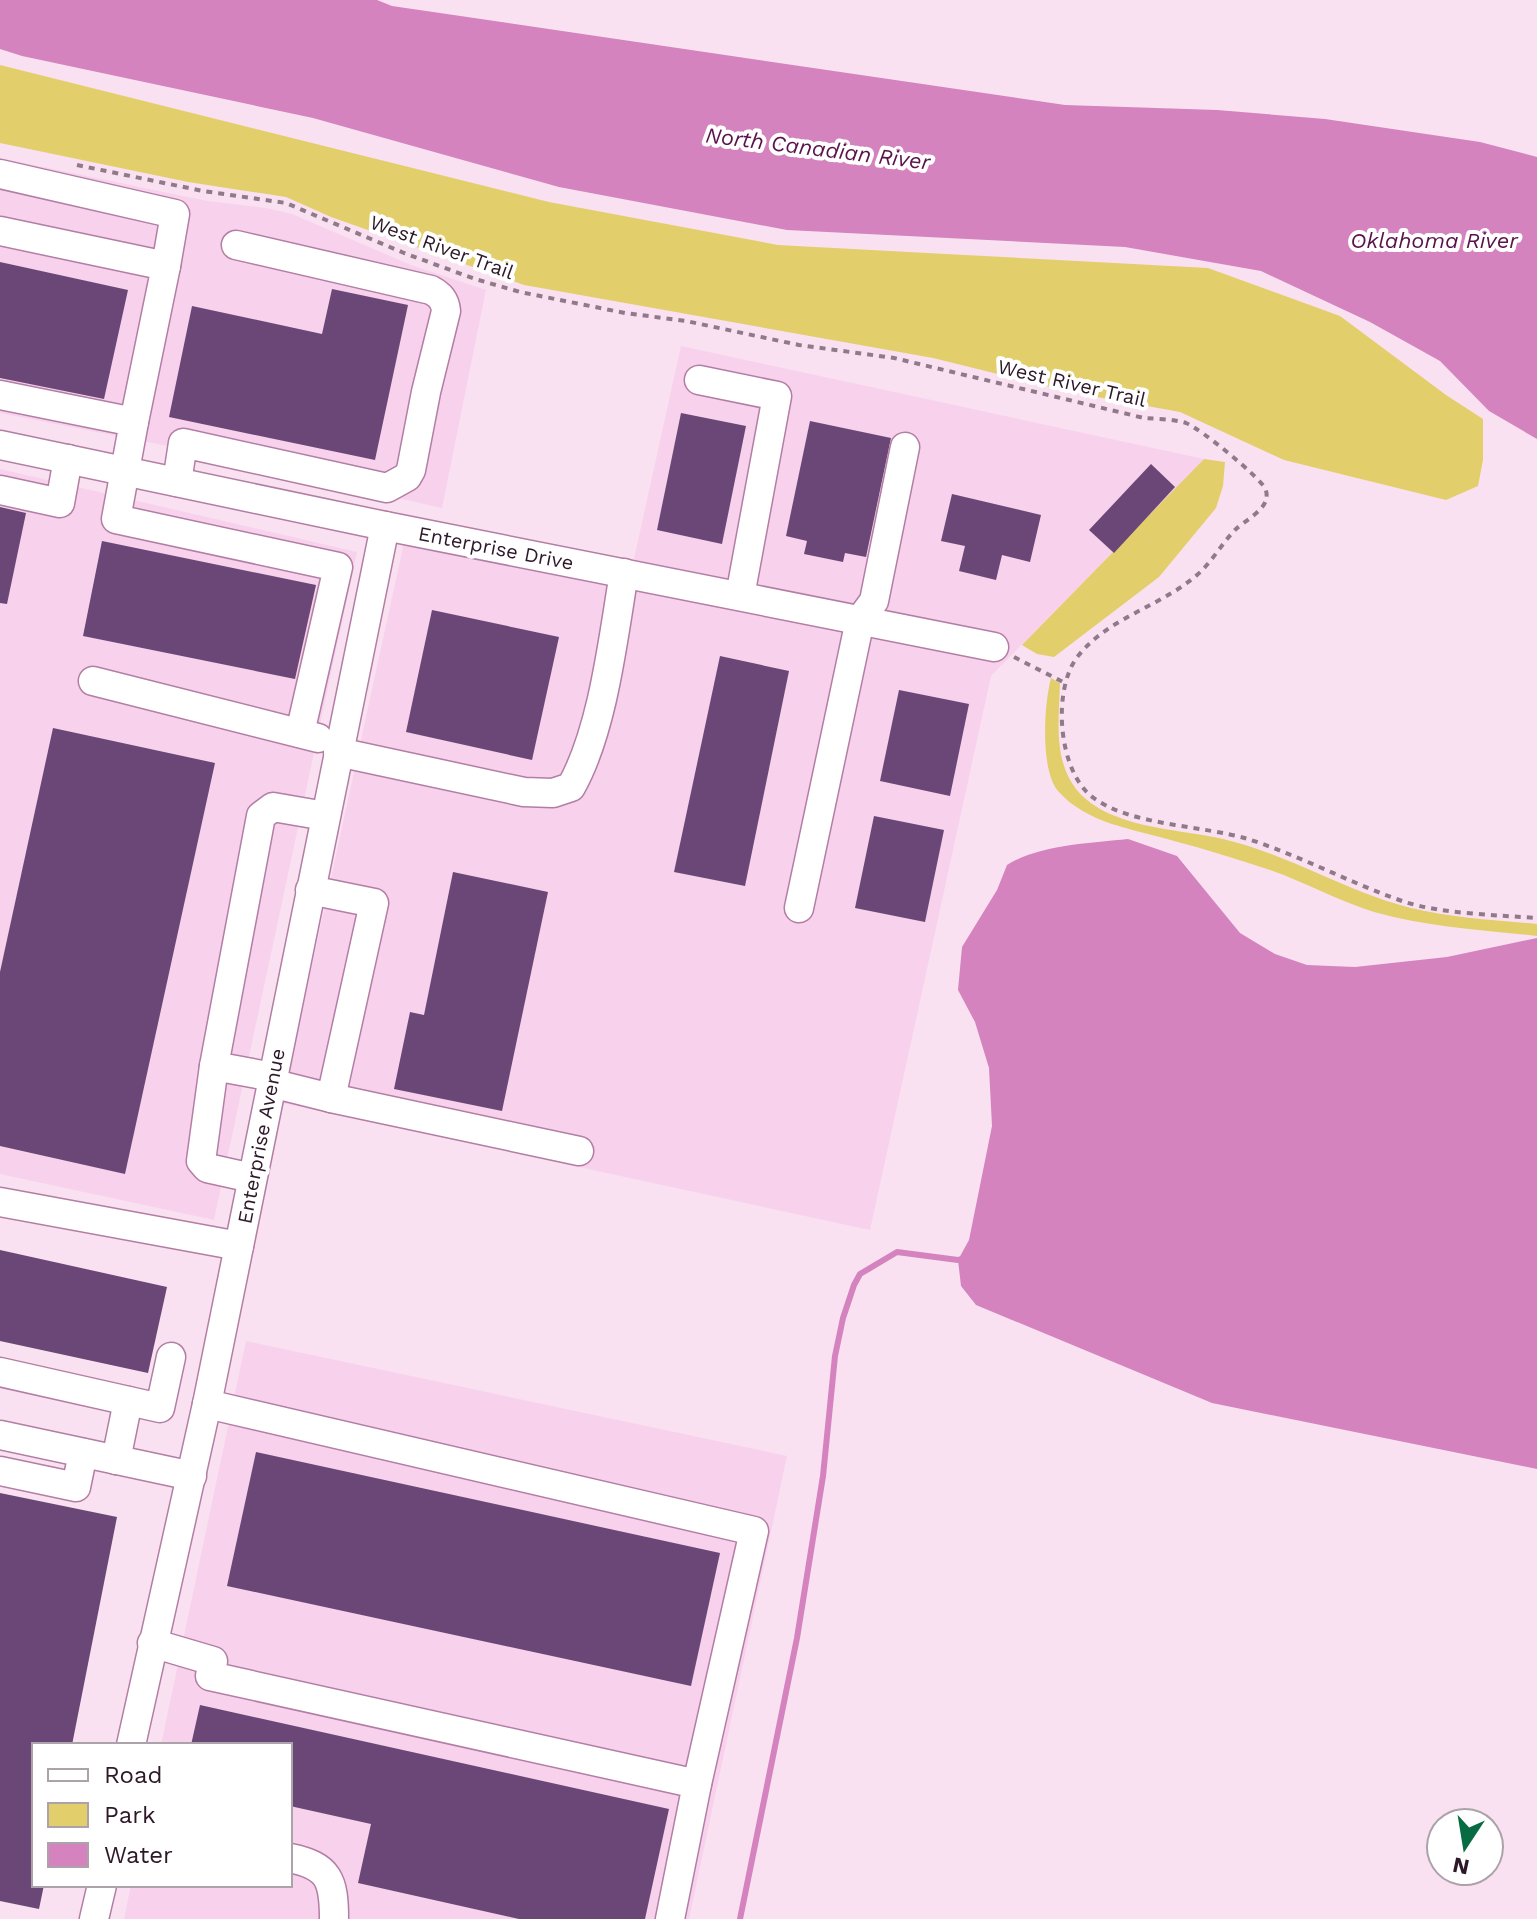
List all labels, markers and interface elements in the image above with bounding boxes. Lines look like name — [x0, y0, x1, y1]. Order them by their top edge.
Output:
water label: North Canadian River — [704, 122, 933, 175]
street label: West River Trail — [367, 210, 517, 284]
water label: Oklahoma River — [1350, 228, 1519, 253]
street label: West River Trail — [995, 354, 1149, 412]
street label: Enterprise Drive — [416, 521, 576, 575]
street label: Enterprise Avenue — [232, 1046, 290, 1226]
legend — [32, 1743, 292, 1887]
text: Road — [104, 1761, 163, 1789]
text: Park — [104, 1801, 156, 1829]
north arrow — [1425, 1807, 1505, 1887]
text: Water — [104, 1841, 173, 1869]
text: N — [1450, 1852, 1472, 1880]

